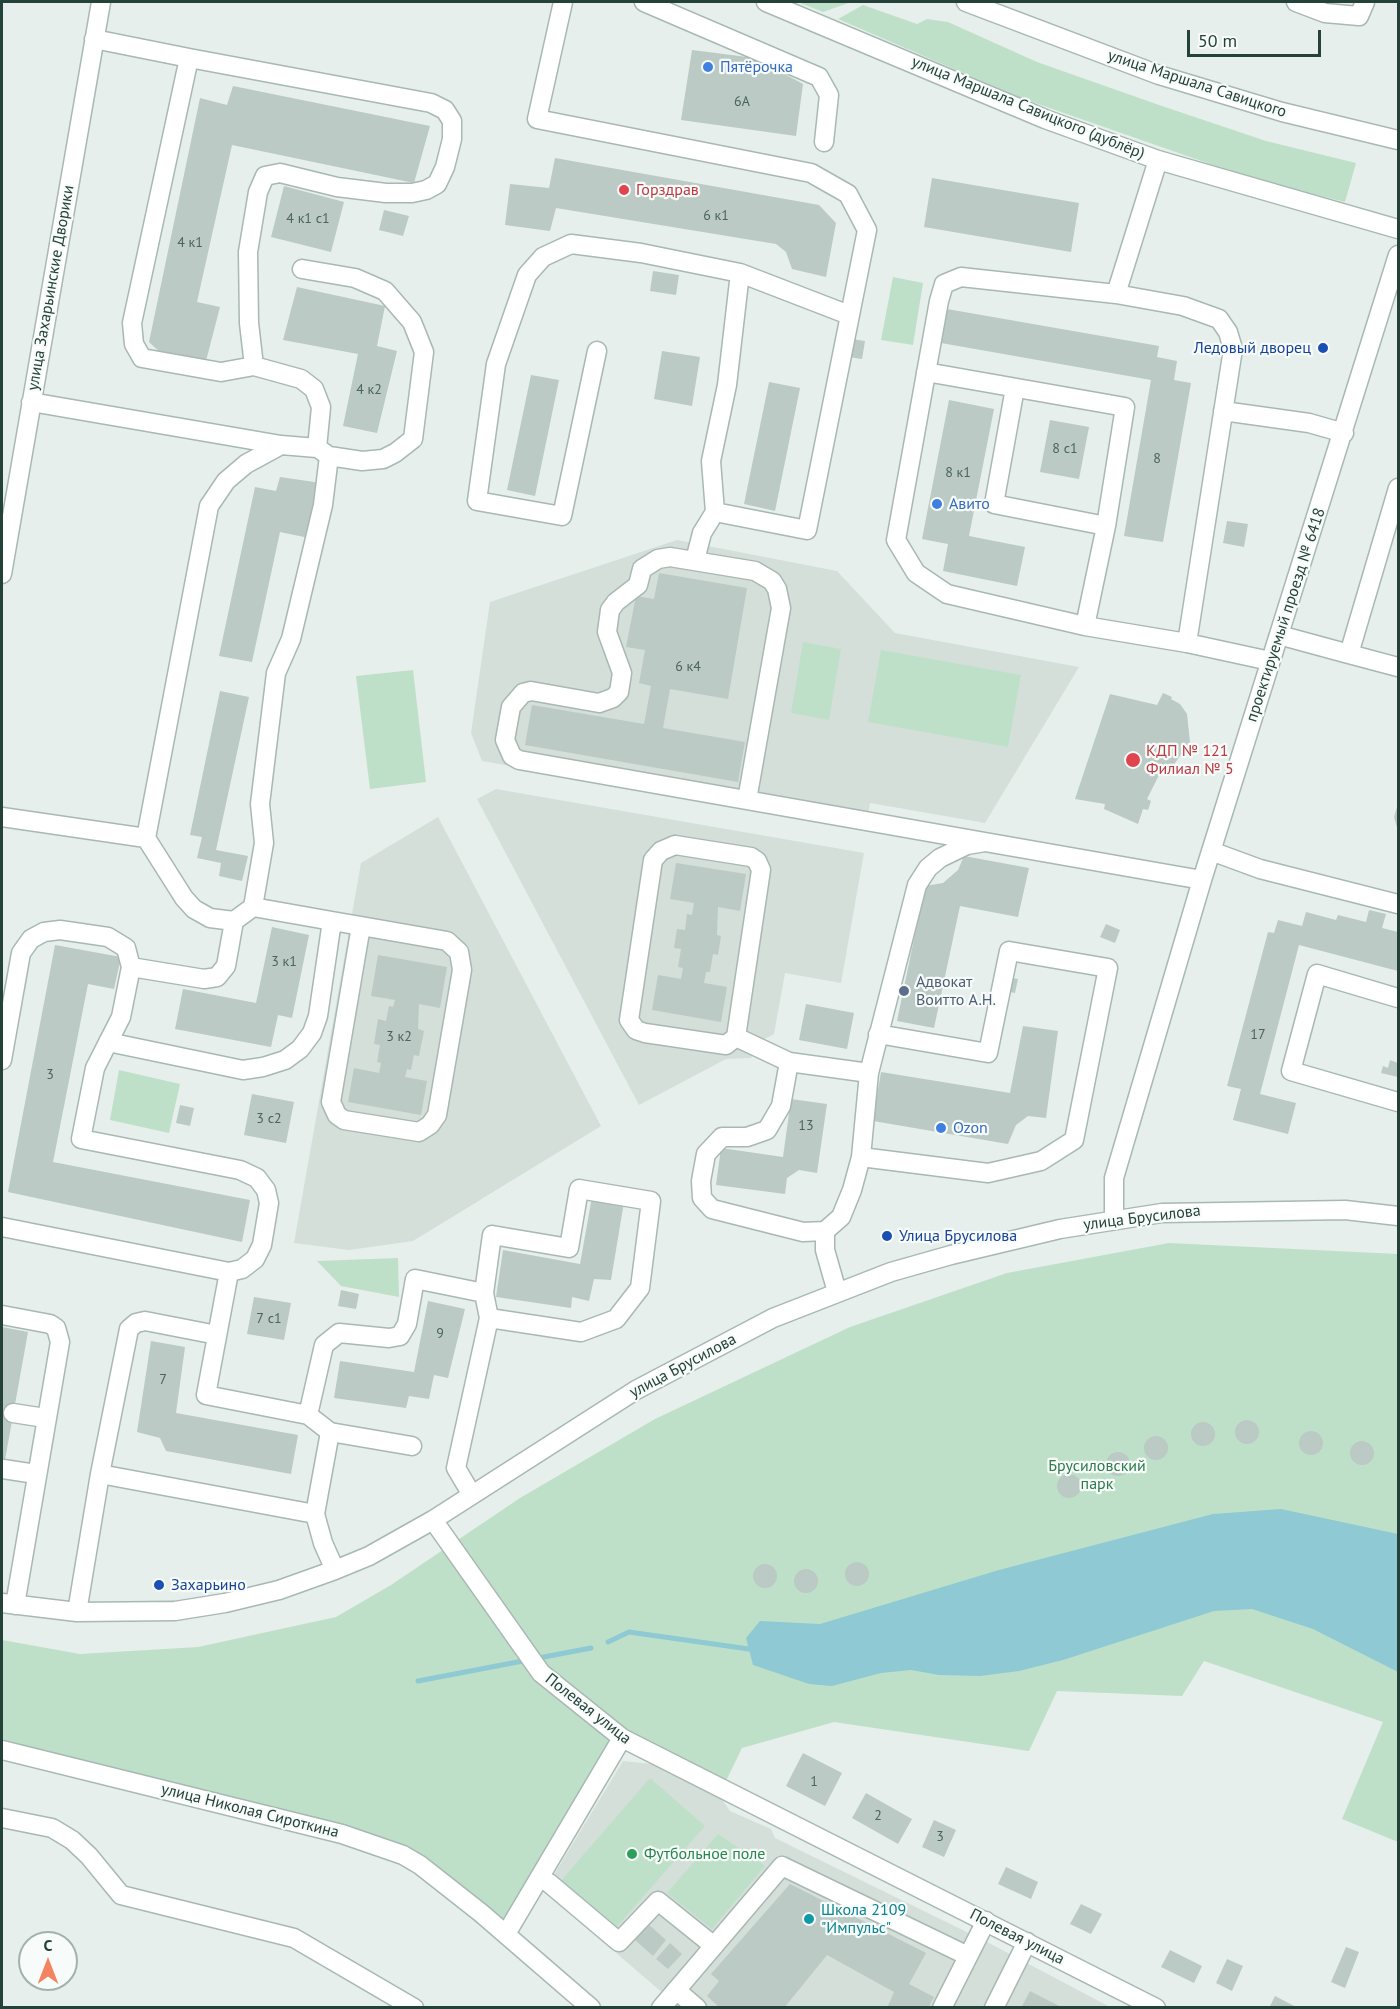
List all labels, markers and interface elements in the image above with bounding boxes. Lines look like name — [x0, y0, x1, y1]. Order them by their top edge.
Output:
scale bar — [1190, 18, 1324, 56]
text: 50 m — [1198, 29, 1237, 52]
street label: улица Маршала Савицкого — [1105, 46, 1289, 122]
street label: улица Маршала Савицкого (дублёр) — [909, 52, 1147, 164]
place label: Пятёрочка — [720, 57, 793, 77]
marker: Пятёрочка — [701, 60, 715, 74]
house number: 6А — [734, 94, 750, 110]
place label: Горздрав — [636, 180, 699, 200]
marker: Горздрав — [617, 183, 631, 197]
street label: улица Захарьинские Дворики — [23, 184, 79, 392]
house number: 6 к1 — [703, 208, 729, 224]
house number: 4 к1 с1 — [286, 211, 330, 227]
house number: 4 к1 — [177, 235, 203, 251]
place label: Ледовый дворец — [1194, 338, 1311, 358]
marker: Ледовый дворец — [1316, 341, 1330, 355]
house number: 4 к2 — [356, 382, 382, 398]
house number: 8 с1 — [1052, 441, 1078, 457]
house number: 8 — [1153, 451, 1161, 467]
house number: 8 к1 — [945, 465, 971, 481]
place label: Авито — [949, 494, 990, 514]
marker: Авито — [930, 497, 944, 511]
street label: проектируемый проезд № 6418 — [1242, 506, 1330, 724]
house number: 6 к4 — [675, 659, 701, 675]
place label: КДП № 121 Филиал № 5 — [1146, 741, 1234, 779]
marker: КДП № 121 Филиал № 5 — [1124, 751, 1142, 769]
house number: 3 к1 — [271, 954, 297, 970]
place label: Адвокат Воитто А.Н. — [916, 972, 996, 1010]
marker: Адвокат Воитто А.Н. — [897, 984, 911, 998]
house number: 17 — [1250, 1027, 1266, 1043]
house number: 3 к2 — [386, 1029, 412, 1045]
house number: 3 — [46, 1067, 54, 1083]
house number: 3 с2 — [256, 1111, 282, 1127]
house number: 13 — [798, 1118, 814, 1134]
place label: Ozon — [953, 1118, 988, 1138]
marker: Ozon — [934, 1121, 948, 1135]
street label: улица Брусилова — [1082, 1201, 1202, 1235]
place label: Улица Брусилова — [899, 1226, 1017, 1246]
marker: Улица Брусилова — [880, 1229, 894, 1243]
house number: 7 с1 — [256, 1311, 282, 1327]
house number: 9 — [436, 1326, 444, 1342]
street label: улица Брусилова — [626, 1330, 740, 1402]
house number: 7 — [159, 1372, 167, 1388]
park label: Брусиловский парк — [1048, 1456, 1146, 1494]
place label: Захарьино — [171, 1575, 246, 1595]
marker: Захарьино — [152, 1578, 166, 1592]
street label: Полевая улица — [541, 1670, 635, 1748]
house number: 1 — [810, 1774, 818, 1790]
street label: улица Николая Сироткина — [159, 1780, 341, 1842]
house number: 2 — [874, 1808, 882, 1824]
house number: 3 — [936, 1829, 944, 1845]
place label: Футбольное поле — [644, 1844, 765, 1864]
marker: Футбольное поле — [625, 1847, 639, 1861]
place label: Школа 2109 "Импульс" — [821, 1900, 906, 1938]
street label: Полевая улица — [966, 1905, 1068, 1969]
marker: Школа 2109 "Импульс" — [802, 1912, 816, 1926]
north arrow — [18, 1931, 78, 1991]
text: С — [44, 1935, 52, 1955]

